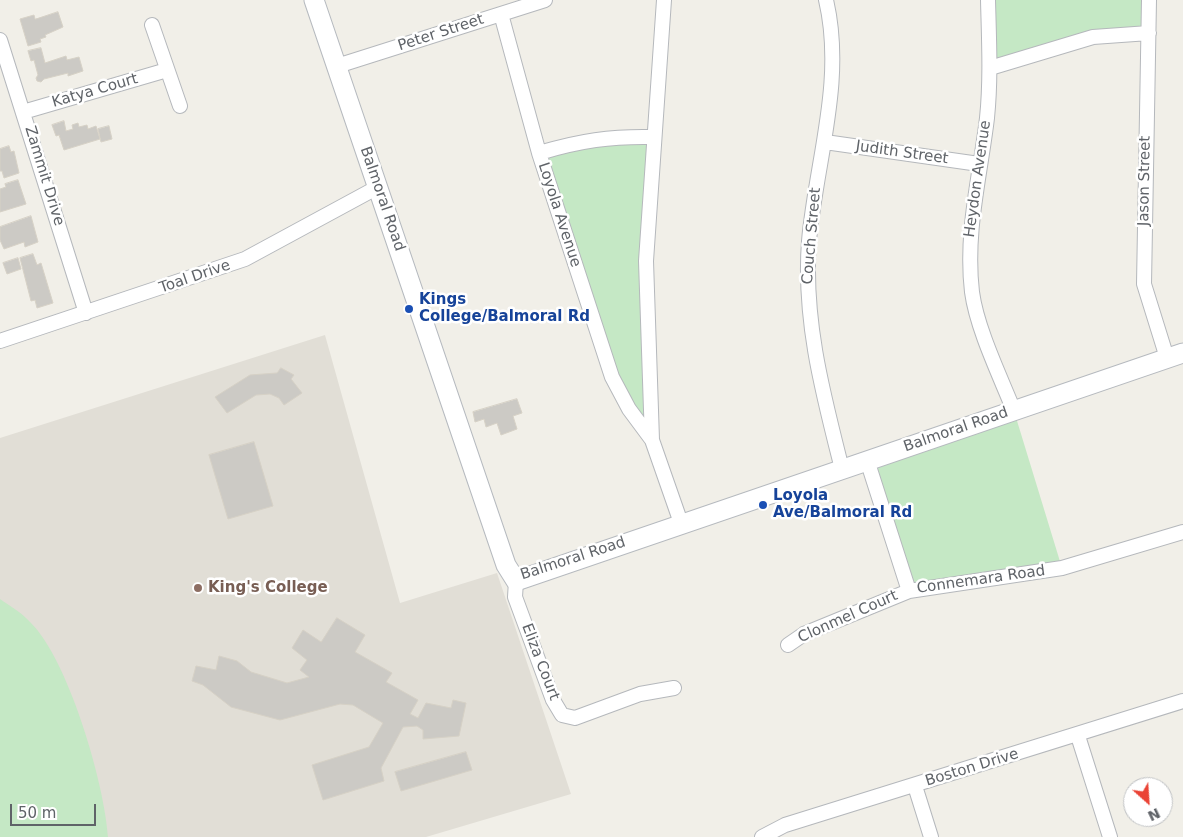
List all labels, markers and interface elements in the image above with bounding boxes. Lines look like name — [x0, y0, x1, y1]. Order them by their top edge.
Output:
street label: Peter Street — [396, 11, 486, 55]
street label: Katya Court — [50, 70, 140, 112]
street label: Heydon Avenue — [961, 119, 995, 239]
street label: Zammit Drive — [20, 124, 68, 228]
street label: Jason Street — [1135, 136, 1155, 226]
street label: Judith Street — [855, 138, 949, 168]
street label: Balmoral Road — [356, 144, 408, 254]
street label: Loyola Avenue — [534, 160, 584, 270]
street label: Couch Street — [799, 187, 825, 285]
street label: Toal Drive — [157, 256, 233, 298]
place label: Kings College/Balmoral Rd — [419, 291, 590, 326]
marker: Kings College/Balmoral Rd — [403, 303, 415, 315]
street label: Balmoral Road — [901, 404, 1011, 456]
place label: Loyola Ave/Balmoral Rd — [773, 487, 912, 522]
marker: Loyola Ave/Balmoral Rd — [757, 499, 769, 511]
street label: Balmoral Road — [518, 534, 628, 584]
street label: Connemara Road — [916, 562, 1046, 598]
place label: King's College — [208, 579, 328, 597]
marker: King's College — [192, 582, 204, 594]
street label: Clonmel Court — [795, 587, 901, 647]
street label: Eliza Court — [517, 621, 563, 703]
street label: Boston Drive — [923, 745, 1021, 791]
north arrow — [1123, 777, 1173, 827]
scale bar — [12, 794, 99, 826]
text: 50 m — [18, 804, 56, 822]
text: N — [1145, 805, 1163, 824]

